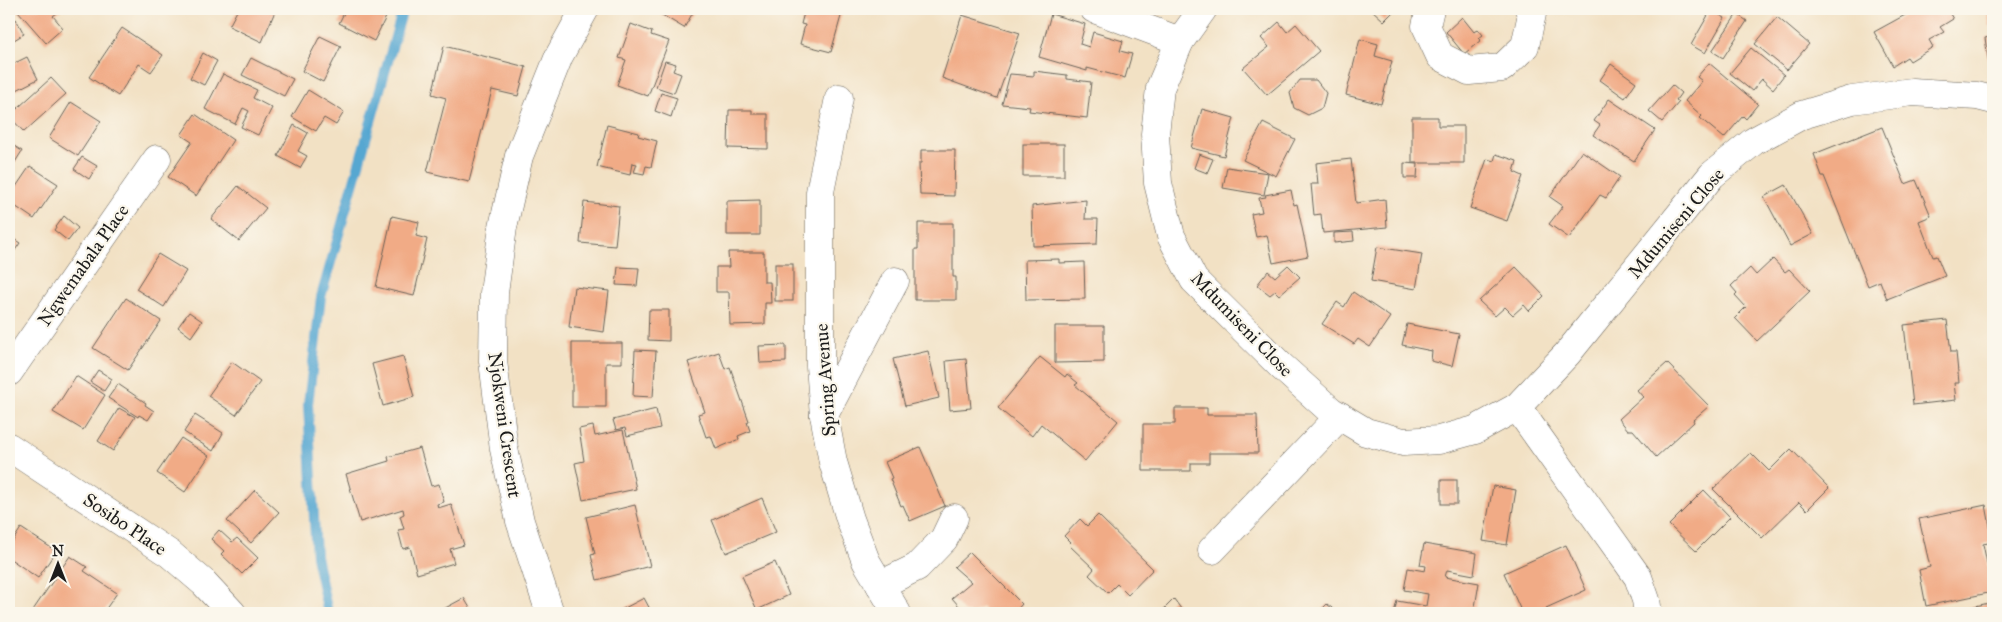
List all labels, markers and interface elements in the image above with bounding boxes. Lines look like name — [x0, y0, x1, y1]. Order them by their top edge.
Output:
street label: Mdumiseni Close — [1623, 163, 1729, 283]
street label: Ngwemabala Place — [32, 200, 134, 331]
street label: Mdumiseni Close — [1186, 267, 1298, 381]
street label: Spring Avenue — [810, 323, 841, 437]
street label: Njokweni Crescent — [483, 351, 527, 499]
street label: Sosibo Place — [79, 488, 171, 560]
north arrow — [32, 540, 82, 590]
text: N — [52, 543, 64, 560]

